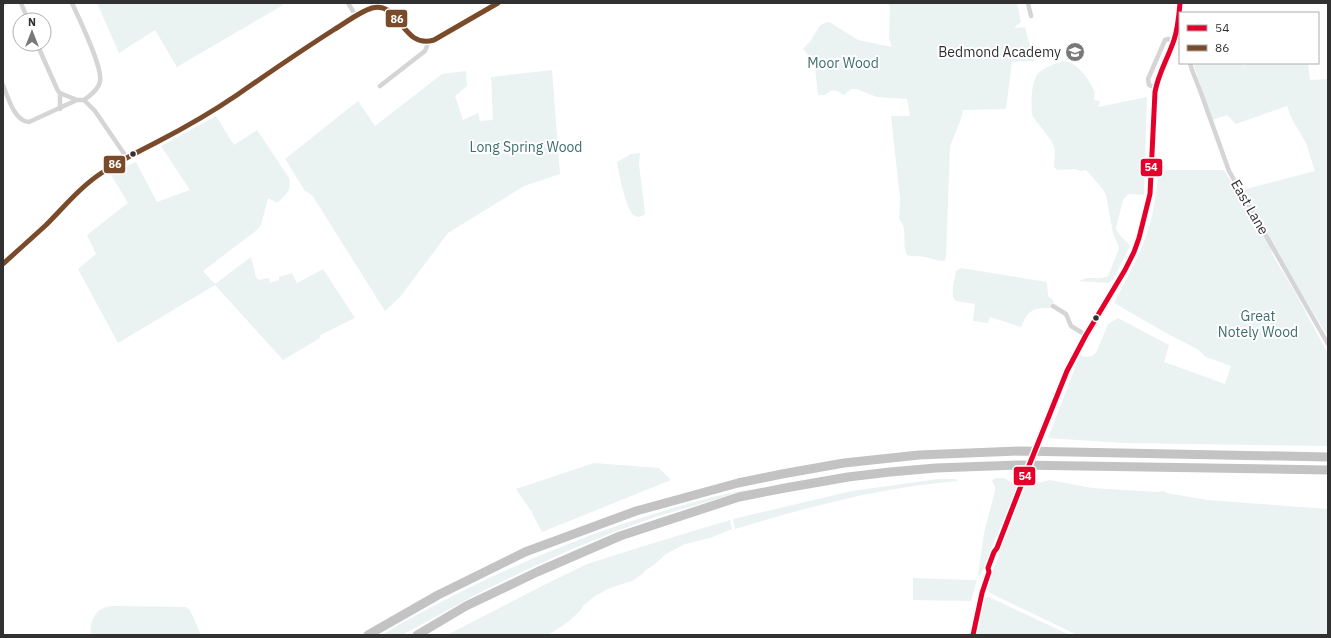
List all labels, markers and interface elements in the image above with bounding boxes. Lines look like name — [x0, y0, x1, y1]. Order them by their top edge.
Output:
line badge: 86 — [385, 9, 408, 28]
north arrow — [12, 12, 52, 52]
text: 86 — [390, 12, 404, 26]
legend — [1179, 12, 1319, 64]
text: N — [28, 15, 36, 29]
text: 54 — [1215, 20, 1229, 35]
text: 86 — [1215, 40, 1229, 55]
school or university icon: Bedmond Academy — [1064, 41, 1086, 63]
place label: Bedmond Academy — [938, 43, 1061, 61]
park label: Moor Wood — [807, 54, 879, 72]
park label: Long Spring Wood — [470, 138, 582, 156]
unlabelled marker — [128, 149, 138, 159]
line badge: 86 — [103, 155, 126, 174]
text: 86 — [108, 157, 122, 171]
line badge: 54 — [1140, 158, 1163, 177]
text: 54 — [1144, 160, 1158, 174]
street label: East Lane — [1227, 176, 1273, 238]
park label: Great Notely Wood — [1218, 307, 1298, 341]
unlabelled marker — [1091, 313, 1101, 323]
line badge: 54 — [1013, 466, 1036, 486]
text: 54 — [1018, 469, 1032, 483]

